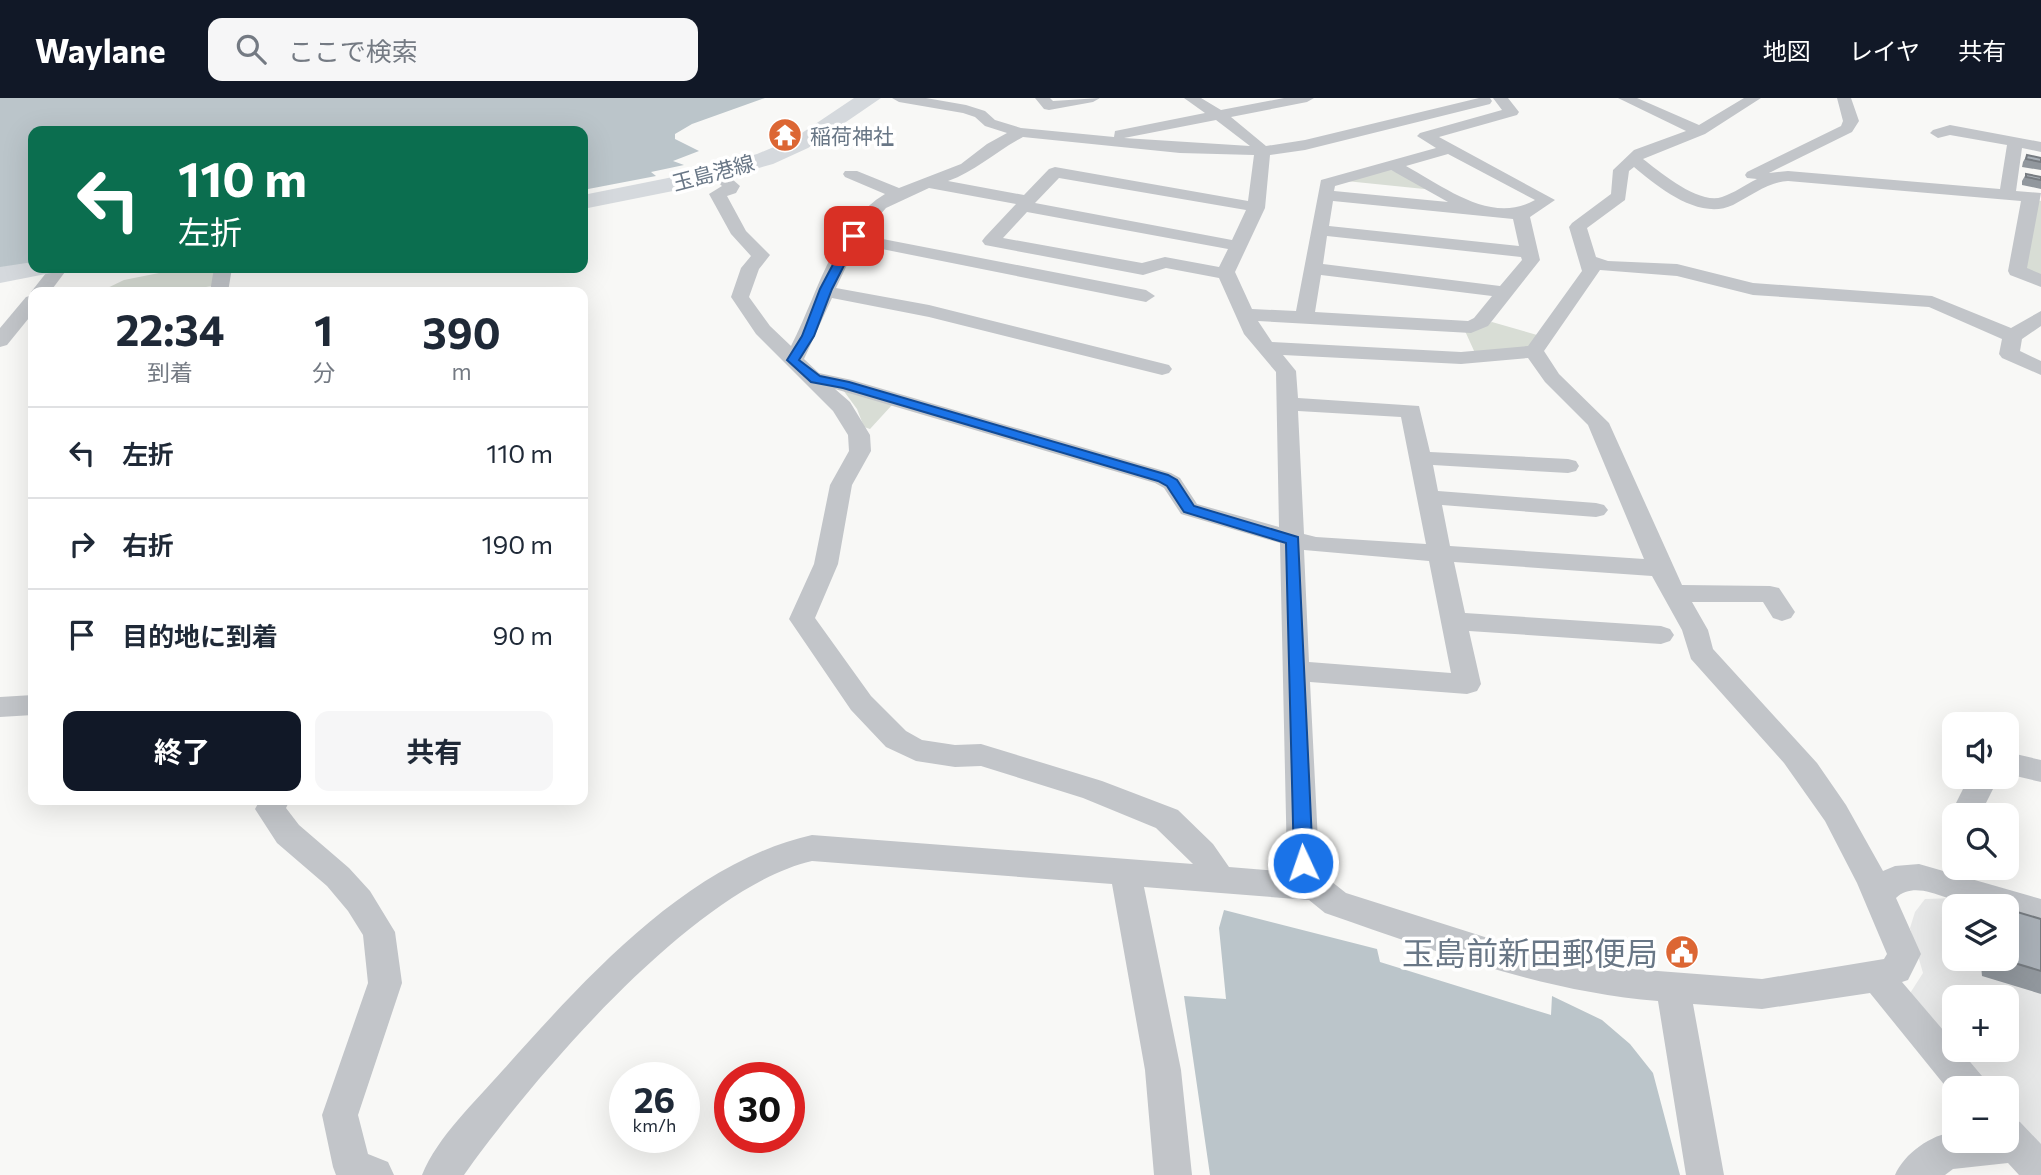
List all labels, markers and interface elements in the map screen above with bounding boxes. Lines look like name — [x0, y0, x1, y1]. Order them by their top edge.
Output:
search box — [208, 18, 698, 81]
text: Waylane — [35, 29, 166, 70]
icon: search — [232, 30, 270, 68]
text: ここで検索 — [288, 35, 418, 66]
text: 地図 — [1763, 36, 1811, 65]
text: レイヤ — [1849, 36, 1920, 65]
text: 共有 — [1958, 36, 2006, 65]
temple icon: 稲荷神社 — [766, 116, 804, 154]
place label: 稲荷神社 — [810, 123, 894, 148]
text: 110 m — [178, 147, 307, 207]
street label: 玉島港線 — [669, 149, 757, 195]
icon: left — [63, 154, 154, 245]
pin — [824, 206, 884, 266]
text: 左折 — [178, 211, 242, 251]
icon: arrive — [835, 217, 873, 255]
text: 22:34 — [115, 303, 225, 355]
text: 1 — [314, 303, 333, 355]
text: 390 — [422, 306, 501, 358]
text: m — [451, 357, 472, 385]
text: 到着 — [147, 358, 193, 386]
text: 分 — [312, 358, 335, 386]
icon: left — [63, 434, 101, 472]
text: 110 m — [486, 437, 553, 468]
text: 左折 — [122, 438, 174, 469]
icon: right — [63, 525, 101, 563]
text: 190 m — [481, 528, 553, 559]
text: 右折 — [122, 529, 174, 560]
icon: arrive — [63, 616, 101, 654]
text: 90 m — [493, 619, 553, 650]
text: 目的地に到着 — [122, 620, 278, 651]
button: 終了 — [63, 711, 301, 791]
button: 共有 — [315, 711, 553, 791]
map controls — [1942, 712, 2019, 1153]
button: sound — [1942, 712, 2019, 789]
button: search — [1942, 803, 2019, 880]
position arrow — [1266, 826, 1340, 900]
button: layers — [1942, 894, 2019, 971]
place label: 玉島前新田郵便局 — [1402, 932, 1658, 972]
public building icon: 玉島前新田郵便局 — [1663, 933, 1701, 971]
button: + — [1942, 985, 2019, 1062]
speed limit sign: 30 — [714, 1062, 805, 1153]
button: − — [1942, 1076, 2019, 1153]
text: 26 — [634, 1077, 675, 1120]
text: km/h — [633, 1114, 676, 1136]

